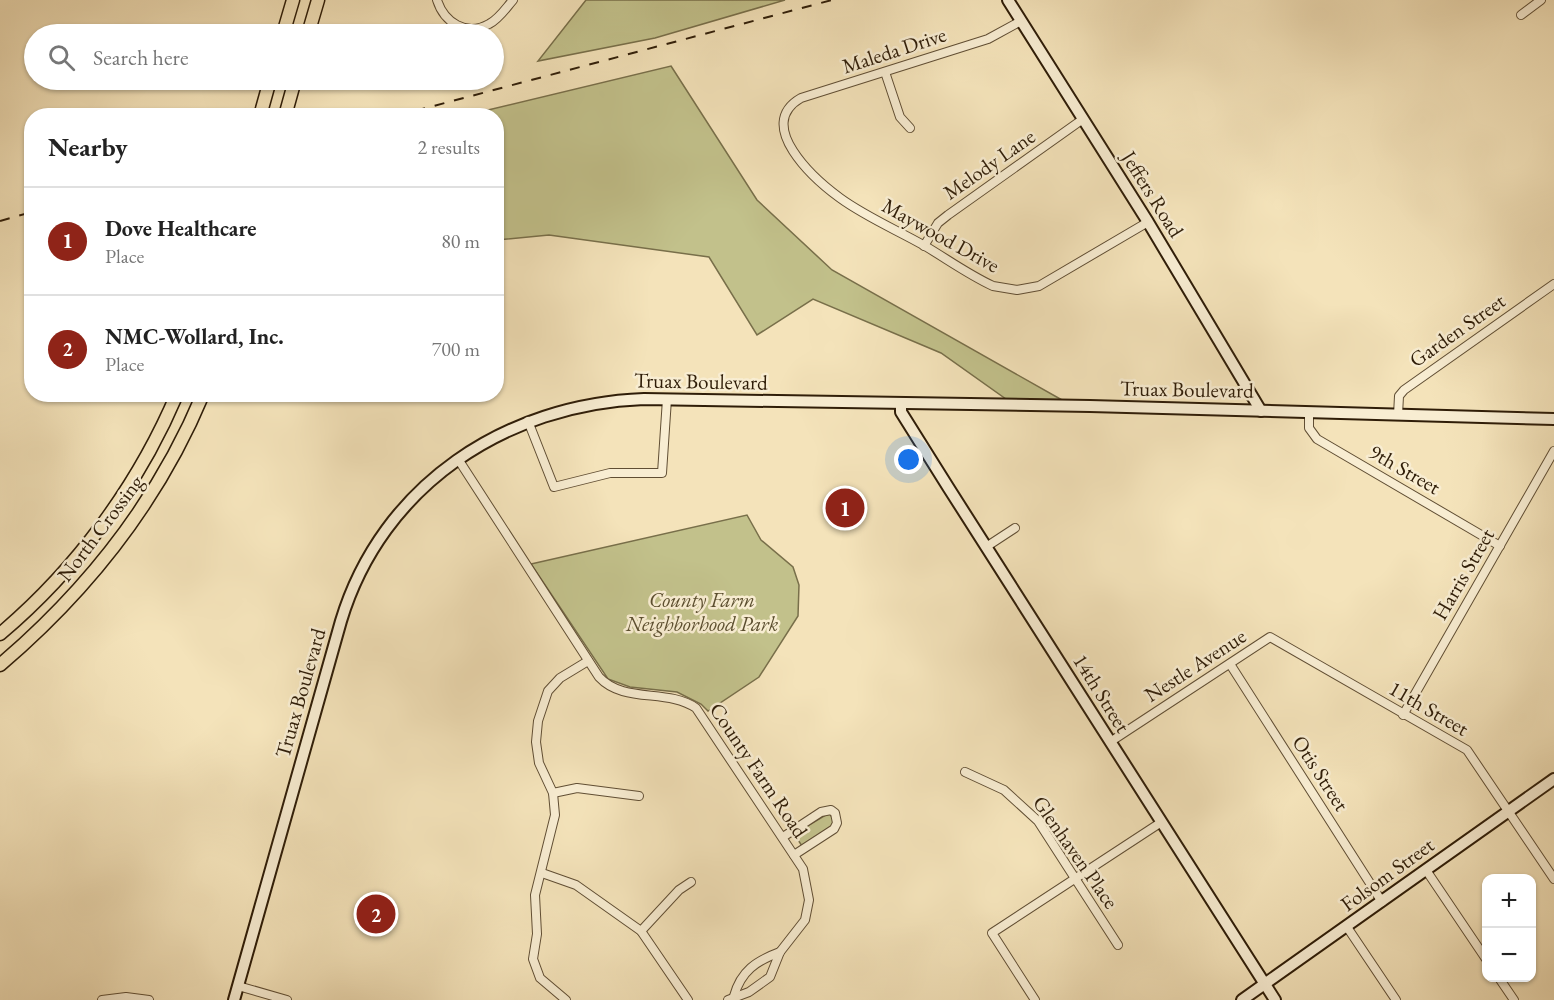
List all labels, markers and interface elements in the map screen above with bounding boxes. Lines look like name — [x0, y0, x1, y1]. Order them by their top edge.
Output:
street label: Maleda Drive — [838, 20, 950, 80]
search box — [24, 24, 504, 90]
icon: search — [45, 41, 78, 74]
text: Search here — [93, 43, 188, 72]
street label: Melody Lane — [938, 123, 1040, 205]
text: Nearby — [48, 130, 128, 164]
text: 2 results — [417, 134, 480, 160]
street label: Jeffers Road — [1115, 144, 1190, 243]
street label: Maywood Drive — [878, 192, 1004, 278]
text: Dove Healthcare — [105, 214, 256, 243]
text: 1 — [62, 228, 73, 254]
text: 80 m — [441, 228, 480, 254]
text: Place — [105, 243, 144, 269]
street label: Garden Street — [1404, 287, 1511, 373]
text: NMC-Wollard, Inc. — [105, 322, 284, 351]
text: 2 — [62, 336, 73, 362]
text: 700 m — [432, 336, 480, 362]
text: Place — [105, 351, 144, 377]
street label: Truax Boulevard — [634, 366, 768, 396]
street label: Truax Boulevard — [1120, 374, 1254, 404]
street label: 9th Street — [1365, 438, 1446, 500]
your location — [894, 445, 923, 474]
street label: North Crossing — [51, 469, 149, 587]
pin: 1 — [826, 486, 864, 530]
street label: Harris Street — [1426, 523, 1500, 625]
park label: County Farm Neighborhood Park — [625, 586, 779, 637]
street label: Nestle Avenue — [1139, 622, 1251, 708]
street label: Truax Boulevard — [269, 625, 331, 761]
street label: 14th Street — [1067, 649, 1137, 738]
street label: 11th Street — [1384, 674, 1474, 742]
street label: County Farm Road — [704, 697, 814, 843]
street label: Otis Street — [1287, 730, 1356, 816]
street label: Glenhaven Place — [1027, 790, 1125, 914]
street label: Folsom Street — [1335, 831, 1439, 917]
map controls — [1482, 874, 1536, 982]
button: + — [1482, 874, 1536, 928]
pin: 2 — [356, 892, 395, 936]
button: − — [1482, 928, 1536, 982]

